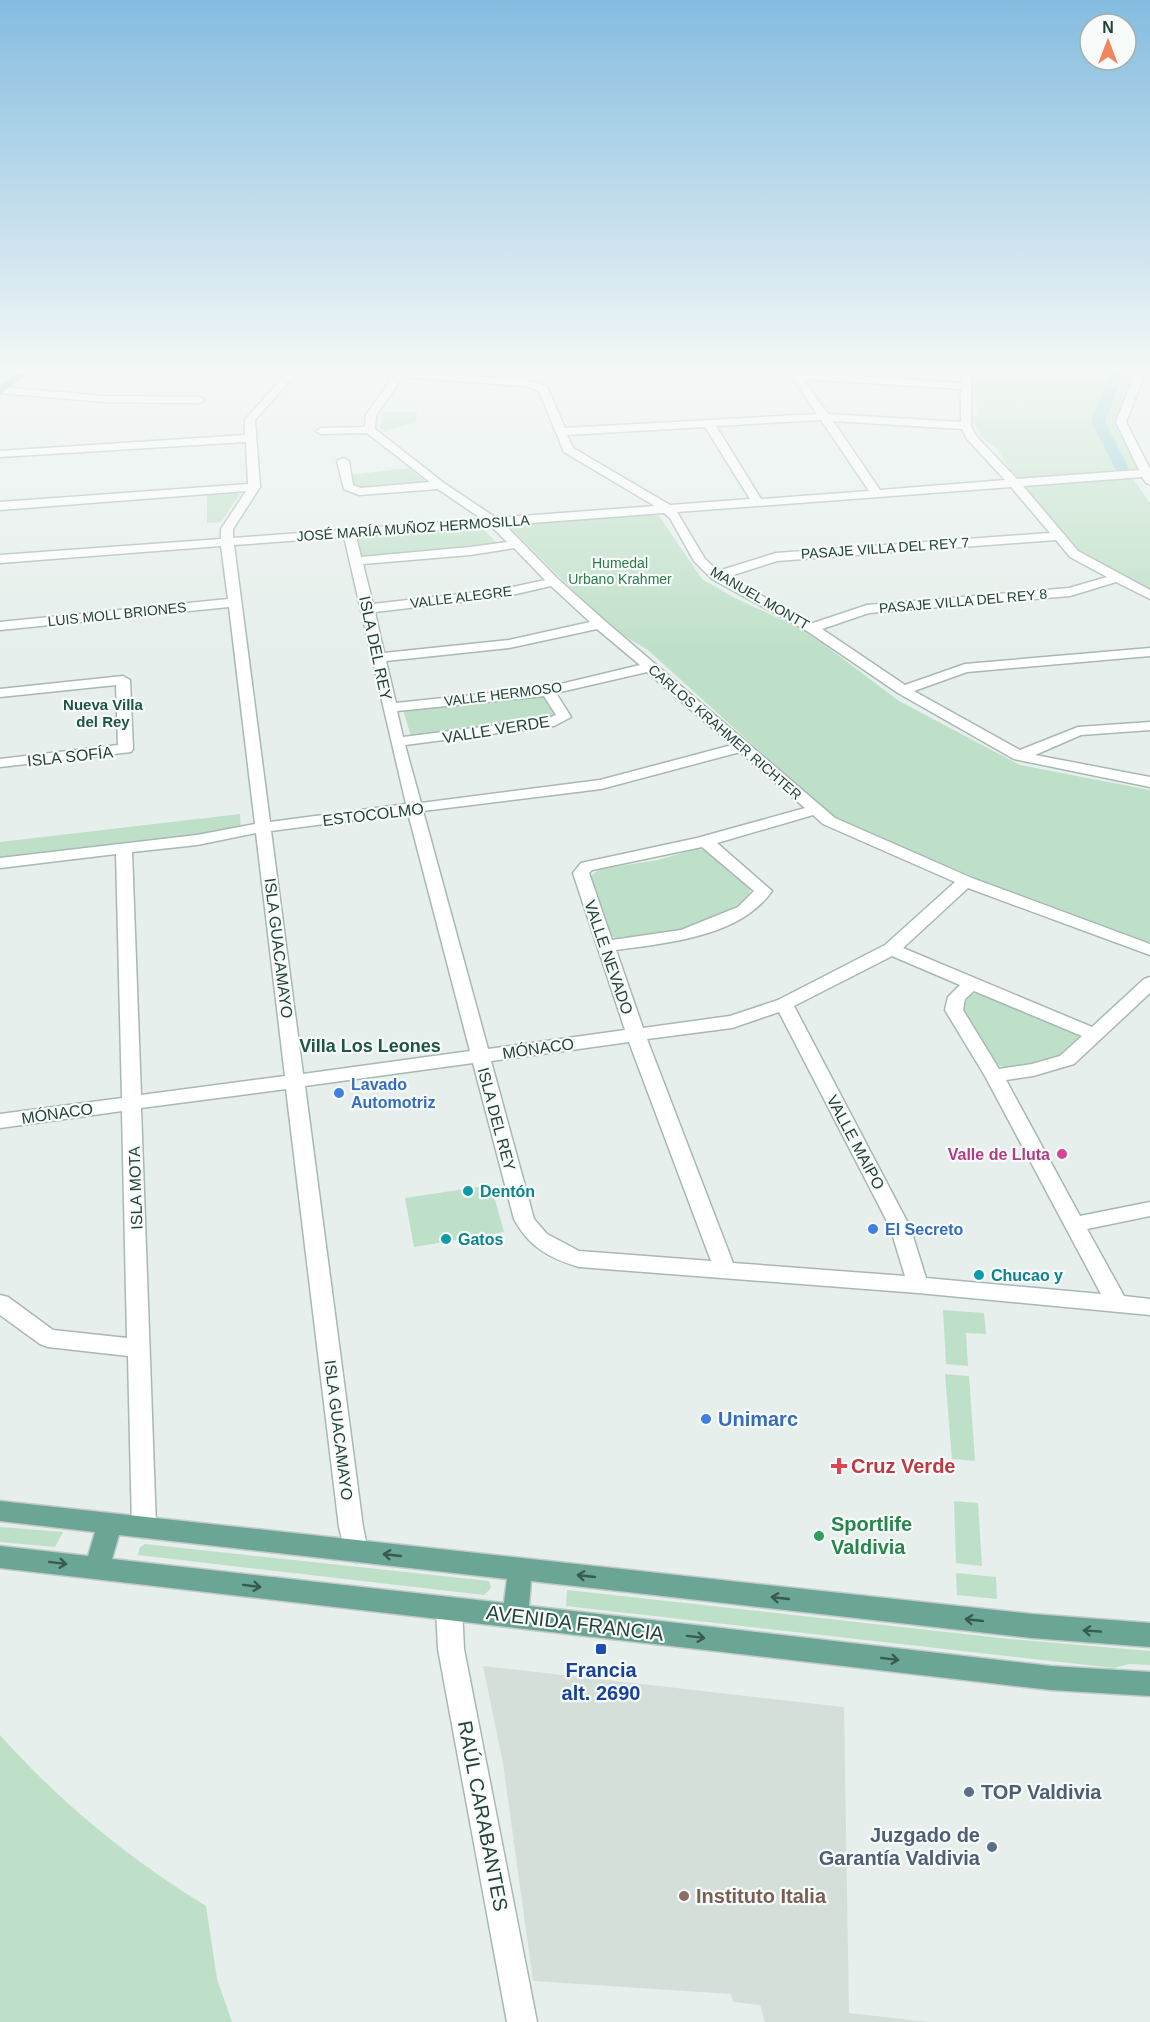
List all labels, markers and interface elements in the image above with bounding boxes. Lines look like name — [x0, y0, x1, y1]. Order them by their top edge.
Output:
north arrow — [1078, 12, 1138, 72]
text: N — [1102, 19, 1114, 36]
street label: JOSÉ MARÍA MUÑOZ HERMOSILLA — [296, 512, 531, 544]
street label: PASAJE VILLA DEL REY 7 — [800, 534, 970, 562]
park label: Humedal Urbano Krahmer — [568, 555, 672, 587]
street label: MANUEL MONTT — [708, 563, 813, 633]
street label: VALLE ALEGRE — [409, 583, 513, 611]
street label: PASAJE VILLA DEL REY 8 — [878, 586, 1048, 616]
street label: ISLA DEL REY — [356, 594, 395, 702]
street label: LUIS MOLL BRIONES — [47, 599, 187, 629]
street label: CARLOS KRAHMER RICHTER — [645, 661, 805, 803]
street label: VALLE HERMOSO — [443, 679, 563, 709]
district label: Nueva Villa del Rey — [63, 696, 144, 730]
street label: VALLE VERDE — [441, 713, 551, 746]
street label: ISLA SOFÍA — [26, 743, 114, 769]
street label: ESTOCOLMO — [321, 800, 425, 829]
street label: ISLA GUACAMAYO — [261, 877, 296, 1019]
street label: VALLE NEVADO — [581, 898, 636, 1016]
street label: MÓNACO — [501, 1034, 575, 1062]
district label: Villa Los Leones — [299, 1036, 441, 1056]
street label: ISLA DEL REY — [475, 1066, 519, 1173]
place label: Lavado Automotriz — [351, 1076, 435, 1111]
marker: Lavado Automotriz — [332, 1086, 346, 1100]
street label: VALLE MAIPO — [823, 1092, 888, 1192]
street label: MÓNACO — [20, 1099, 94, 1127]
street label: ISLA MOTA — [126, 1146, 145, 1230]
place label: Valle de Lluta — [948, 1146, 1050, 1163]
marker: Valle de Lluta — [1055, 1147, 1069, 1161]
place label: Dentón — [480, 1183, 535, 1200]
marker: Dentón — [461, 1184, 475, 1198]
place label: El Secreto — [885, 1221, 963, 1238]
marker: El Secreto — [866, 1222, 880, 1236]
place label: Gatos — [458, 1231, 503, 1248]
marker: Gatos — [439, 1232, 453, 1246]
place label: Chucao y — [991, 1267, 1063, 1284]
marker: Chucao y — [972, 1268, 986, 1282]
street label: ISLA GUACAMAYO — [321, 1359, 356, 1501]
place label: Unimarc — [718, 1408, 798, 1430]
marker: Unimarc — [699, 1412, 713, 1426]
place label: Cruz Verde — [851, 1455, 955, 1477]
marker: Cruz Verde — [832, 1459, 846, 1473]
place label: Sportlife Valdivia — [831, 1513, 912, 1558]
marker: Sportlife Valdivia — [812, 1529, 826, 1543]
one-way arrow — [383, 1549, 403, 1560]
one-way arrow — [48, 1558, 68, 1569]
one-way arrow — [577, 1571, 596, 1582]
one-way arrow — [241, 1580, 261, 1591]
one-way arrow — [770, 1592, 790, 1603]
street label: AVENIDA FRANCIA — [485, 1601, 666, 1645]
one-way arrow — [964, 1614, 984, 1625]
one-way arrow — [1082, 1625, 1102, 1636]
one-way arrow — [685, 1632, 705, 1643]
marker: Francia alt. 2690 — [594, 1642, 608, 1656]
one-way arrow — [879, 1654, 899, 1665]
place label: Francia alt. 2690 — [562, 1659, 640, 1704]
street label: RAÚL CARABANTES — [454, 1719, 512, 1913]
place label: TOP Valdivia — [981, 1781, 1102, 1803]
marker: TOP Valdivia — [962, 1785, 976, 1799]
place label: Juzgado de Garantía Valdivia — [819, 1824, 981, 1869]
marker: Juzgado de Garantía Valdivia — [985, 1840, 999, 1854]
place label: Instituto Italia — [696, 1885, 827, 1907]
marker: Instituto Italia — [677, 1889, 691, 1903]

